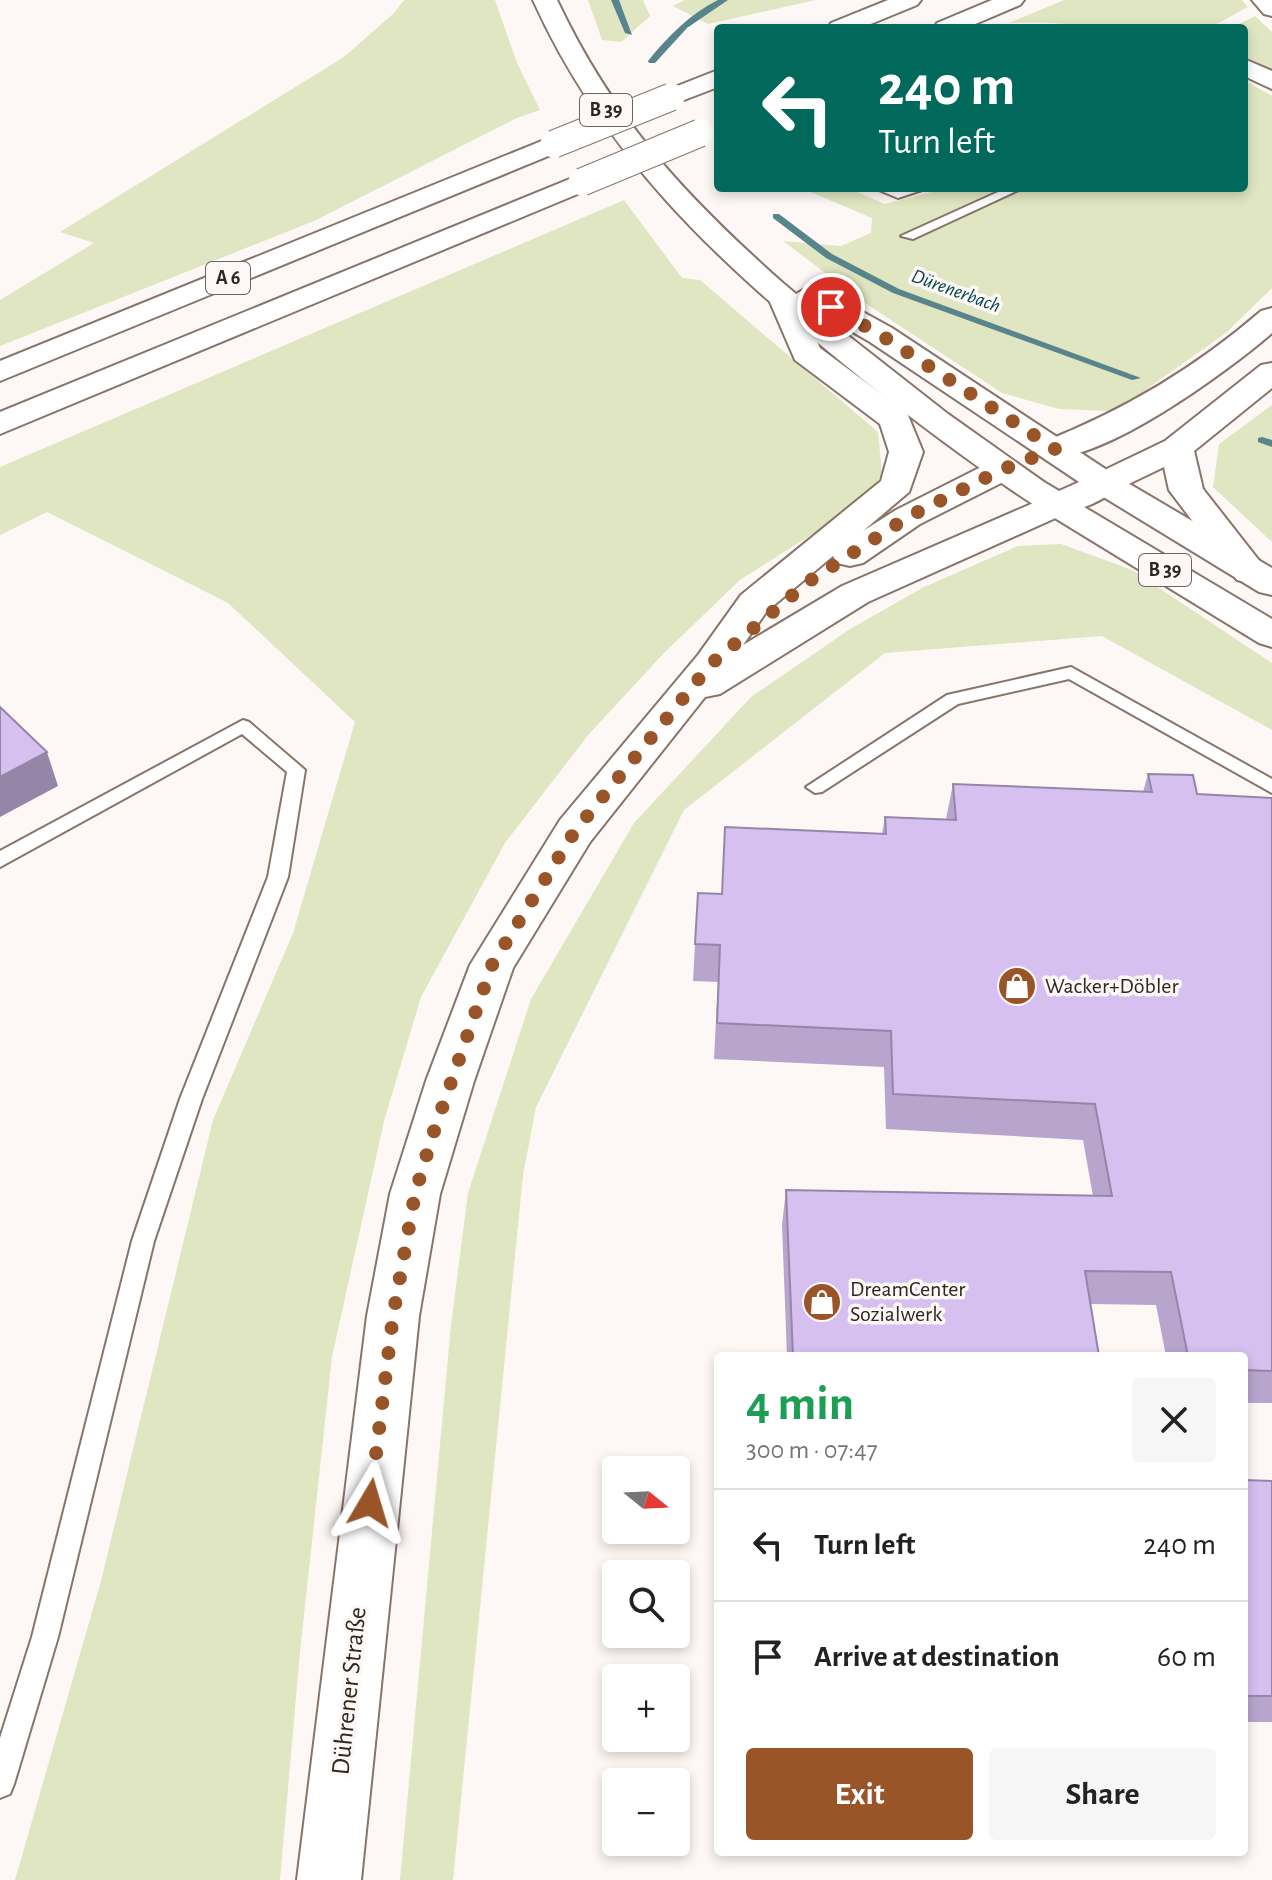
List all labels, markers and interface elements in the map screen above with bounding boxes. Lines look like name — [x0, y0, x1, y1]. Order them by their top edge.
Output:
icon: left — [746, 56, 850, 160]
text: 240 m — [878, 59, 1015, 115]
road number: B 39 — [580, 94, 632, 126]
text: Turn left — [878, 124, 995, 160]
road number: A 6 — [206, 262, 250, 294]
water label: Dürenerbach — [909, 266, 1003, 316]
pin — [797, 273, 865, 341]
icon: arrive — [809, 285, 853, 329]
road number: B 39 — [1139, 554, 1191, 586]
shop icon: Wacker+Döbler — [996, 965, 1038, 1007]
place label: Wacker+Döbler — [1045, 975, 1179, 997]
place label: DreamCenter Sozialwerk — [850, 1278, 965, 1325]
shop icon: DreamCenter Sozialwerk — [801, 1281, 843, 1323]
button: close — [1132, 1378, 1216, 1462]
text: 4 min — [746, 1381, 854, 1429]
text: 300 m · 07:47 — [746, 1437, 878, 1463]
north arrow — [602, 1456, 690, 1544]
map controls — [602, 1456, 690, 1856]
position arrow — [328, 1461, 412, 1545]
icon: left — [746, 1523, 790, 1567]
text: Turn left — [814, 1530, 915, 1560]
text: 240 m — [1143, 1530, 1216, 1560]
button: search — [602, 1560, 690, 1648]
street label: Dührener Straße — [327, 1606, 371, 1776]
icon: arrive — [746, 1635, 790, 1679]
text: Arrive at destination — [814, 1642, 1060, 1672]
text: 60 m — [1157, 1642, 1216, 1672]
button: + — [602, 1664, 690, 1752]
button: Exit — [746, 1748, 973, 1840]
button: Share — [989, 1748, 1216, 1840]
button: − — [602, 1768, 690, 1856]

